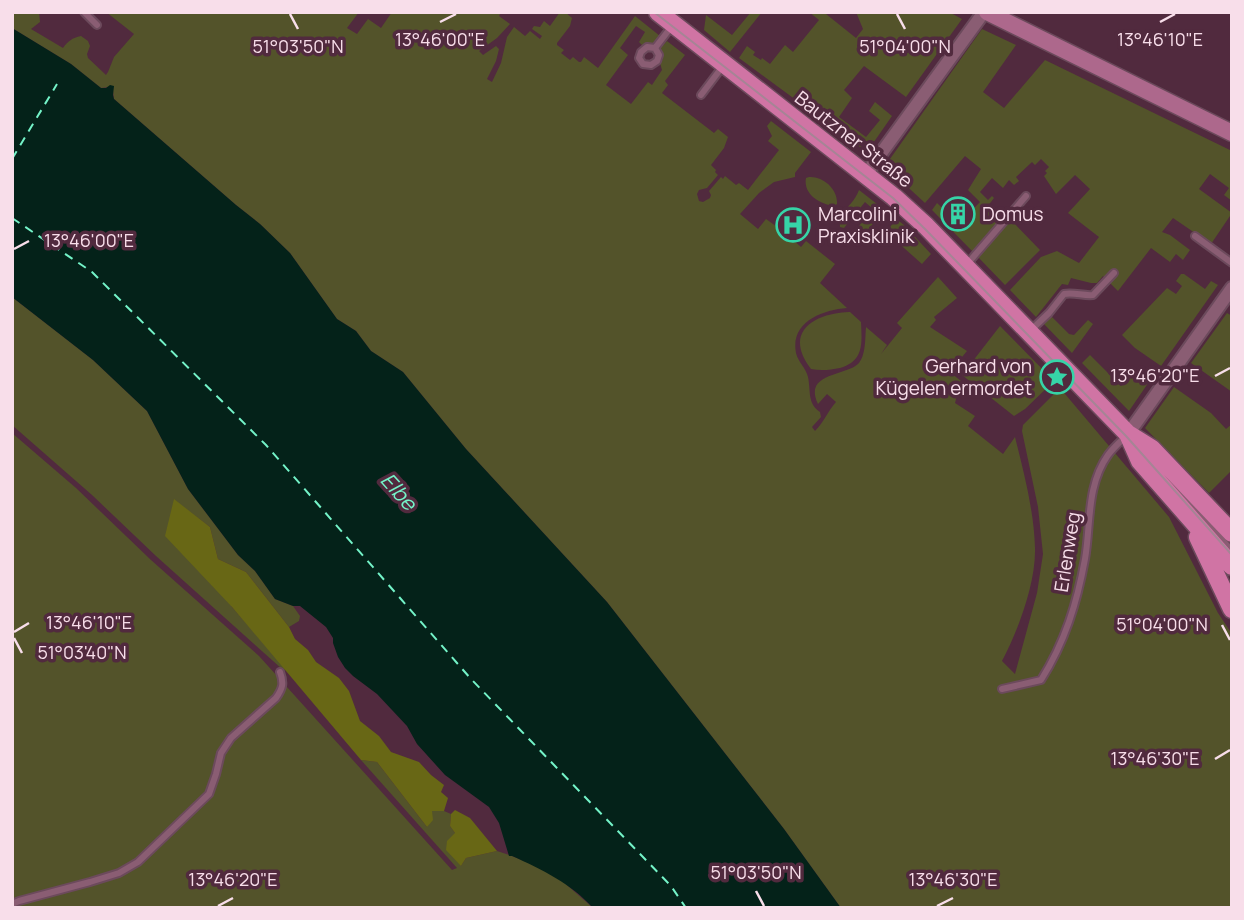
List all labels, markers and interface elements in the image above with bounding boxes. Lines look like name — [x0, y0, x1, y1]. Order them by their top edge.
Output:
text: 13°46'00"E — [395, 27, 485, 51]
text: 13°46'10"E — [1117, 27, 1203, 51]
text: 51°03'50"N — [252, 34, 344, 58]
text: 51°04'00"N — [859, 34, 951, 58]
street label: Bautzner Straße — [790, 85, 918, 193]
building icon: Domus — [939, 195, 977, 233]
place label: Marcolini Praxisklinik — [818, 201, 915, 249]
place label: Domus — [982, 201, 1043, 227]
hospital icon: Marcolini Praxisklinik — [774, 206, 812, 244]
text: 13°46'00"E — [44, 228, 134, 252]
place label: Gerhard von Kügelen ermordet — [876, 353, 1032, 401]
place icon: Gerhard von Kügelen ermordet — [1038, 358, 1076, 396]
text: 13°46'20"E — [1110, 363, 1200, 387]
water label: Elbe — [375, 466, 424, 517]
street label: Erlenweg — [1048, 510, 1086, 594]
text: 13°46'10"E — [46, 610, 132, 634]
text: 51°04'00"N — [1116, 612, 1208, 636]
text: 51°03'40"N — [37, 640, 127, 664]
text: 13°46'30"E — [1111, 746, 1199, 770]
text: 51°03'50"N — [710, 860, 802, 884]
text: 13°46'20"E — [188, 867, 278, 891]
text: 13°46'30"E — [909, 867, 997, 891]

